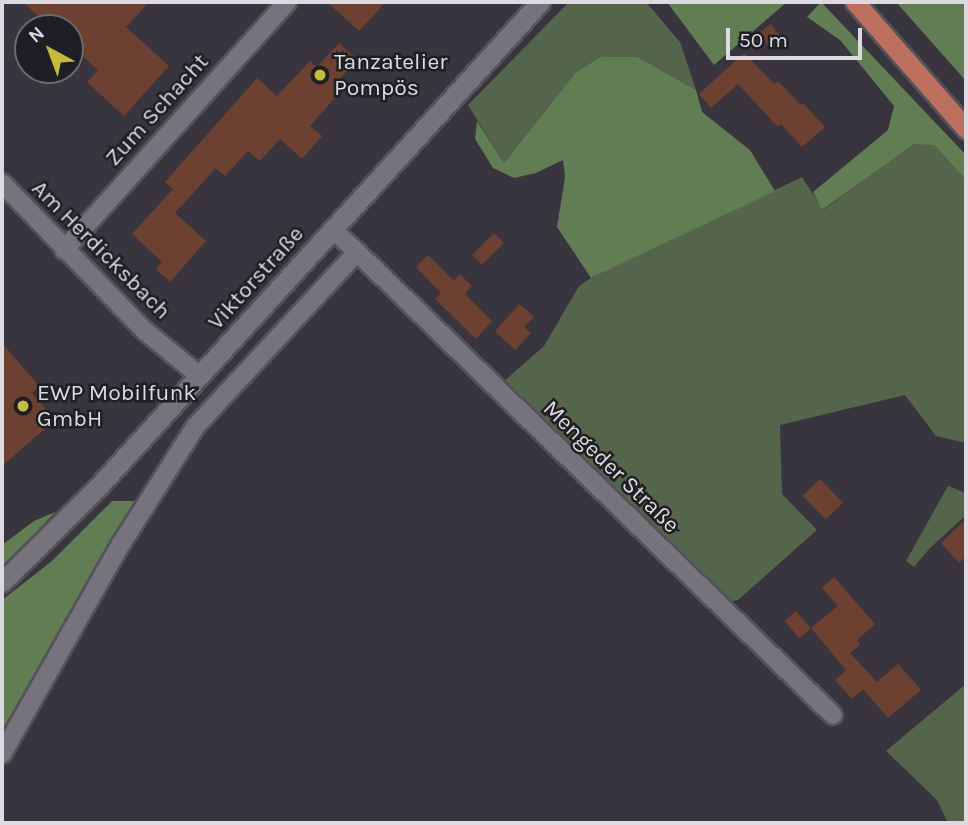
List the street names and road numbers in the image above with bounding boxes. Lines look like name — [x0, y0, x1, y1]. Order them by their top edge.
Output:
street label: Zum Schacht — [99, 48, 215, 172]
street label: Am Herdicksbach — [26, 175, 176, 325]
street label: Viktorstraße — [202, 220, 310, 336]
street label: Mengeder Straße — [537, 395, 685, 539]

